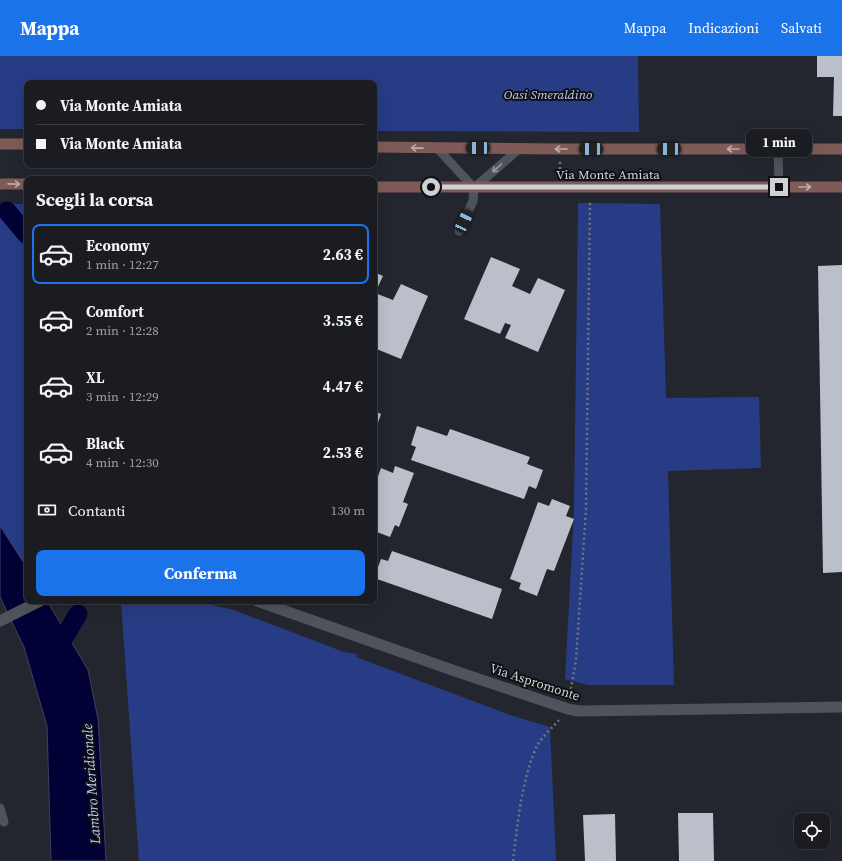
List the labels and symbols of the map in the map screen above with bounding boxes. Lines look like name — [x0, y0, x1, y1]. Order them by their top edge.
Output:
park label: Oasi Smeraldino — [504, 86, 592, 103]
callout: 1 min — [746, 129, 812, 157]
car — [466, 142, 490, 154]
car — [579, 143, 603, 155]
car — [657, 143, 681, 155]
one-way arrow — [411, 144, 424, 152]
one-way arrow — [555, 145, 568, 153]
one-way arrow — [727, 145, 740, 153]
one-way arrow — [491, 164, 502, 173]
street label: Via Monte Amiata — [556, 166, 660, 183]
route start — [422, 178, 440, 196]
route end — [770, 178, 788, 196]
one-way arrow — [7, 180, 20, 188]
one-way arrow — [798, 183, 811, 191]
car — [453, 208, 475, 234]
street label: Via Aspromonte — [488, 659, 583, 705]
water label: Lambro Meridionale — [77, 723, 105, 846]

